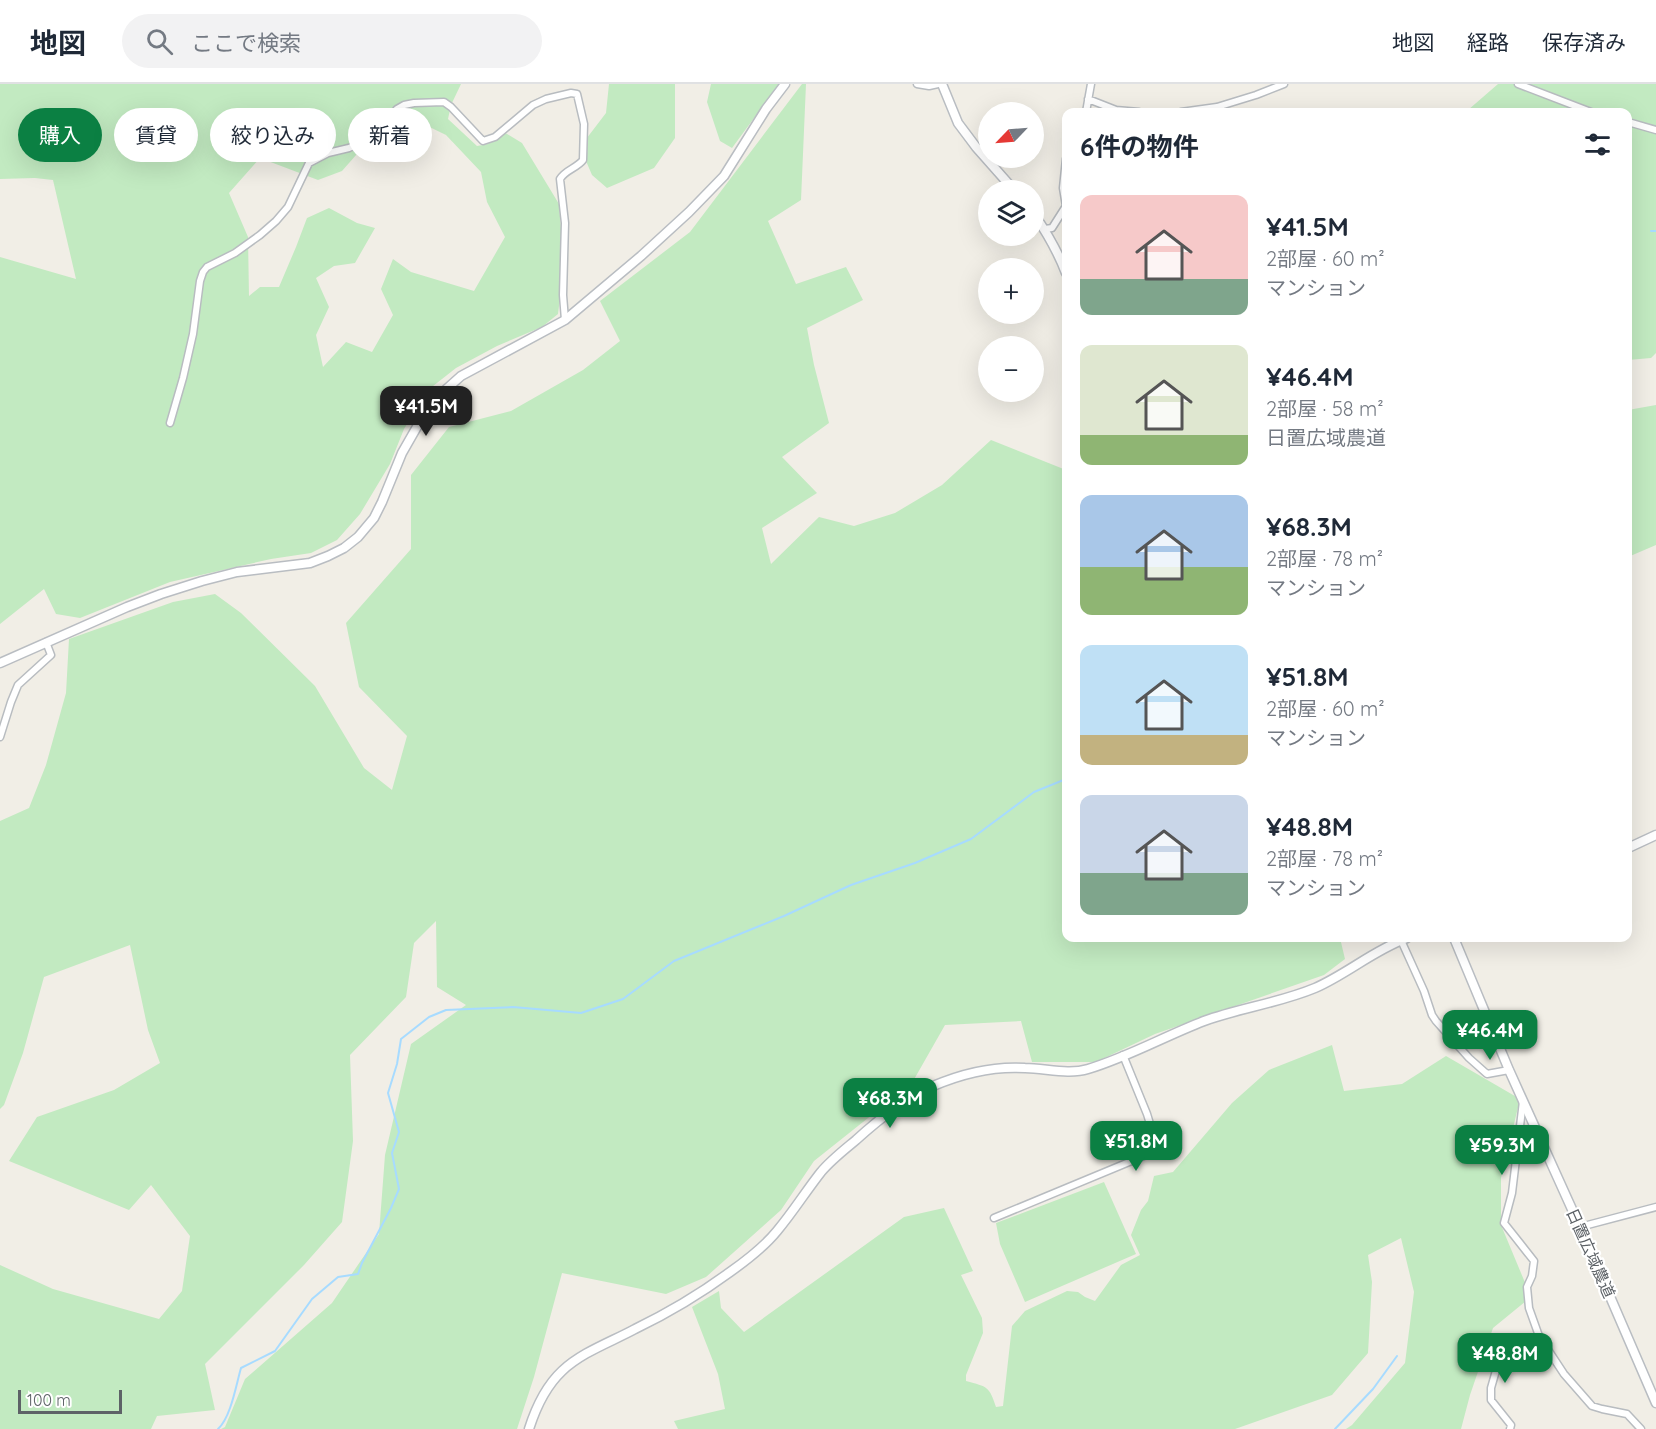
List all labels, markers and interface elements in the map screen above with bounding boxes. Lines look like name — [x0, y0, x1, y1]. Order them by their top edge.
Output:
search box — [122, 14, 542, 68]
text: 地図 — [30, 25, 86, 60]
icon: search — [143, 25, 176, 58]
text: ここで検索 — [191, 29, 301, 57]
text: 地図 — [1392, 29, 1434, 55]
text: 経路 — [1467, 29, 1509, 55]
text: 保存済み — [1542, 29, 1626, 55]
north arrow — [978, 102, 1044, 168]
map controls — [978, 102, 1044, 402]
chip: 購入 — [18, 108, 102, 162]
chip: 賃貸 — [114, 108, 198, 162]
chip: 絞り込み — [210, 108, 336, 162]
chip: 新着 — [348, 108, 432, 162]
icon: filters — [1581, 128, 1614, 161]
text: 6件の物件 — [1080, 130, 1198, 163]
button: layers — [978, 180, 1044, 246]
text: ¥41.5M — [1266, 210, 1349, 243]
icon: home — [1128, 219, 1200, 291]
text: 2部屋 · 60 m² — [1266, 246, 1385, 271]
button: + — [978, 258, 1044, 324]
text: マンション — [1266, 275, 1366, 300]
button: − — [978, 336, 1044, 402]
text: ¥46.4M — [1266, 360, 1353, 393]
icon: home — [1128, 369, 1200, 441]
pin: ¥41.5M — [377, 386, 475, 437]
text: ¥41.5M — [394, 393, 458, 418]
text: 2部屋 · 58 m² — [1266, 396, 1384, 421]
text: 日置広域農道 — [1266, 425, 1386, 450]
text: ¥68.3M — [1266, 510, 1352, 543]
icon: home — [1128, 519, 1200, 591]
text: 2部屋 · 78 m² — [1266, 546, 1383, 571]
text: マンション — [1266, 575, 1366, 600]
text: ¥51.8M — [1266, 660, 1349, 693]
icon: home — [1128, 669, 1200, 741]
text: 2部屋 · 60 m² — [1266, 696, 1385, 721]
text: マンション — [1266, 725, 1366, 750]
text: ¥48.8M — [1266, 810, 1353, 843]
icon: home — [1128, 819, 1200, 891]
text: 2部屋 · 78 m² — [1266, 846, 1383, 871]
text: マンション — [1266, 875, 1366, 900]
pin: ¥46.4M — [1441, 1010, 1539, 1061]
text: ¥46.4M — [1456, 1017, 1524, 1042]
pin: ¥68.3M — [841, 1078, 939, 1129]
text: ¥68.3M — [857, 1085, 923, 1110]
pin: ¥51.8M — [1087, 1121, 1185, 1172]
pin: ¥59.3M — [1453, 1125, 1551, 1176]
text: ¥51.8M — [1104, 1128, 1168, 1153]
text: ¥59.3M — [1469, 1132, 1535, 1157]
street label: 日置広域農道 — [1562, 1205, 1620, 1301]
pin: ¥48.8M — [1456, 1333, 1554, 1384]
text: ¥48.8M — [1472, 1340, 1538, 1365]
scale bar — [18, 1387, 122, 1414]
text: 100 m — [27, 1390, 71, 1410]

